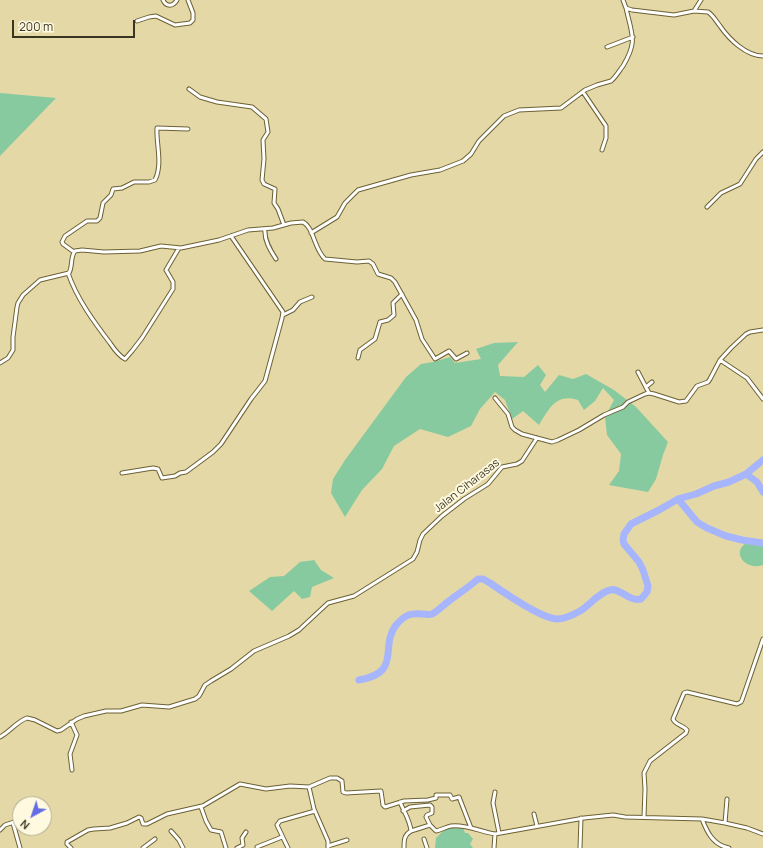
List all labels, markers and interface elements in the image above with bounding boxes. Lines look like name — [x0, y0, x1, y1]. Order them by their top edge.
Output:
scale bar — [14, 12, 137, 38]
text: 200 m — [19, 18, 53, 35]
street label: Jalan Ciharasas — [432, 456, 502, 516]
north arrow — [12, 796, 52, 836]
text: N — [17, 817, 32, 833]

